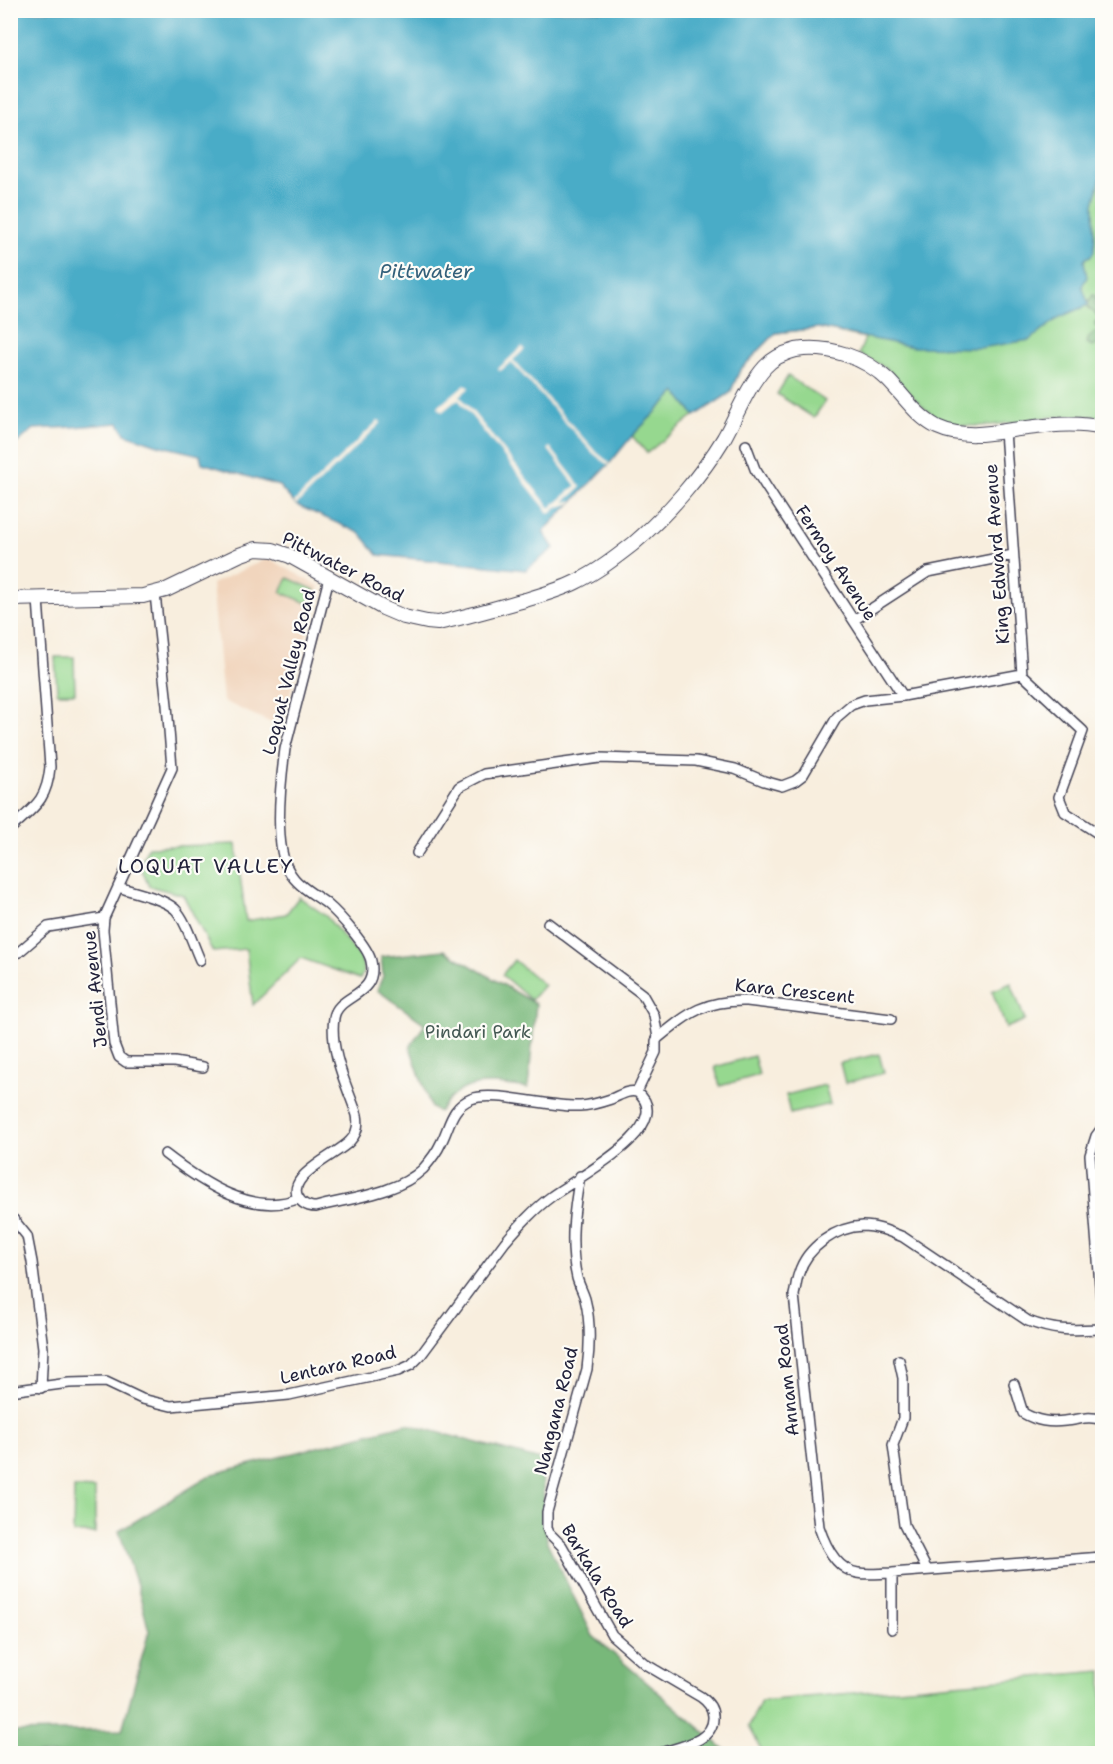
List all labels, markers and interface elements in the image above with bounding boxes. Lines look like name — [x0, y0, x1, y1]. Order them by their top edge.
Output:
water label: Pittwater — [379, 258, 473, 284]
street label: King Edward Avenue — [979, 463, 1015, 645]
street label: Fermoy Avenue — [790, 501, 882, 625]
street label: Pittwater Road — [278, 526, 408, 608]
street label: Loquat Valley Road — [257, 587, 321, 757]
district label: LOQUAT VALLEY — [118, 853, 294, 879]
street label: Jendi Avenue — [77, 929, 113, 1049]
street label: Kara Crescent — [734, 973, 856, 1009]
park label: Pindari Park — [425, 1020, 531, 1044]
street label: Annam Road — [769, 1323, 805, 1437]
street label: Lentara Road — [278, 1340, 398, 1390]
street label: Nangana Road — [528, 1344, 584, 1478]
street label: Barkala Road — [556, 1520, 638, 1632]

